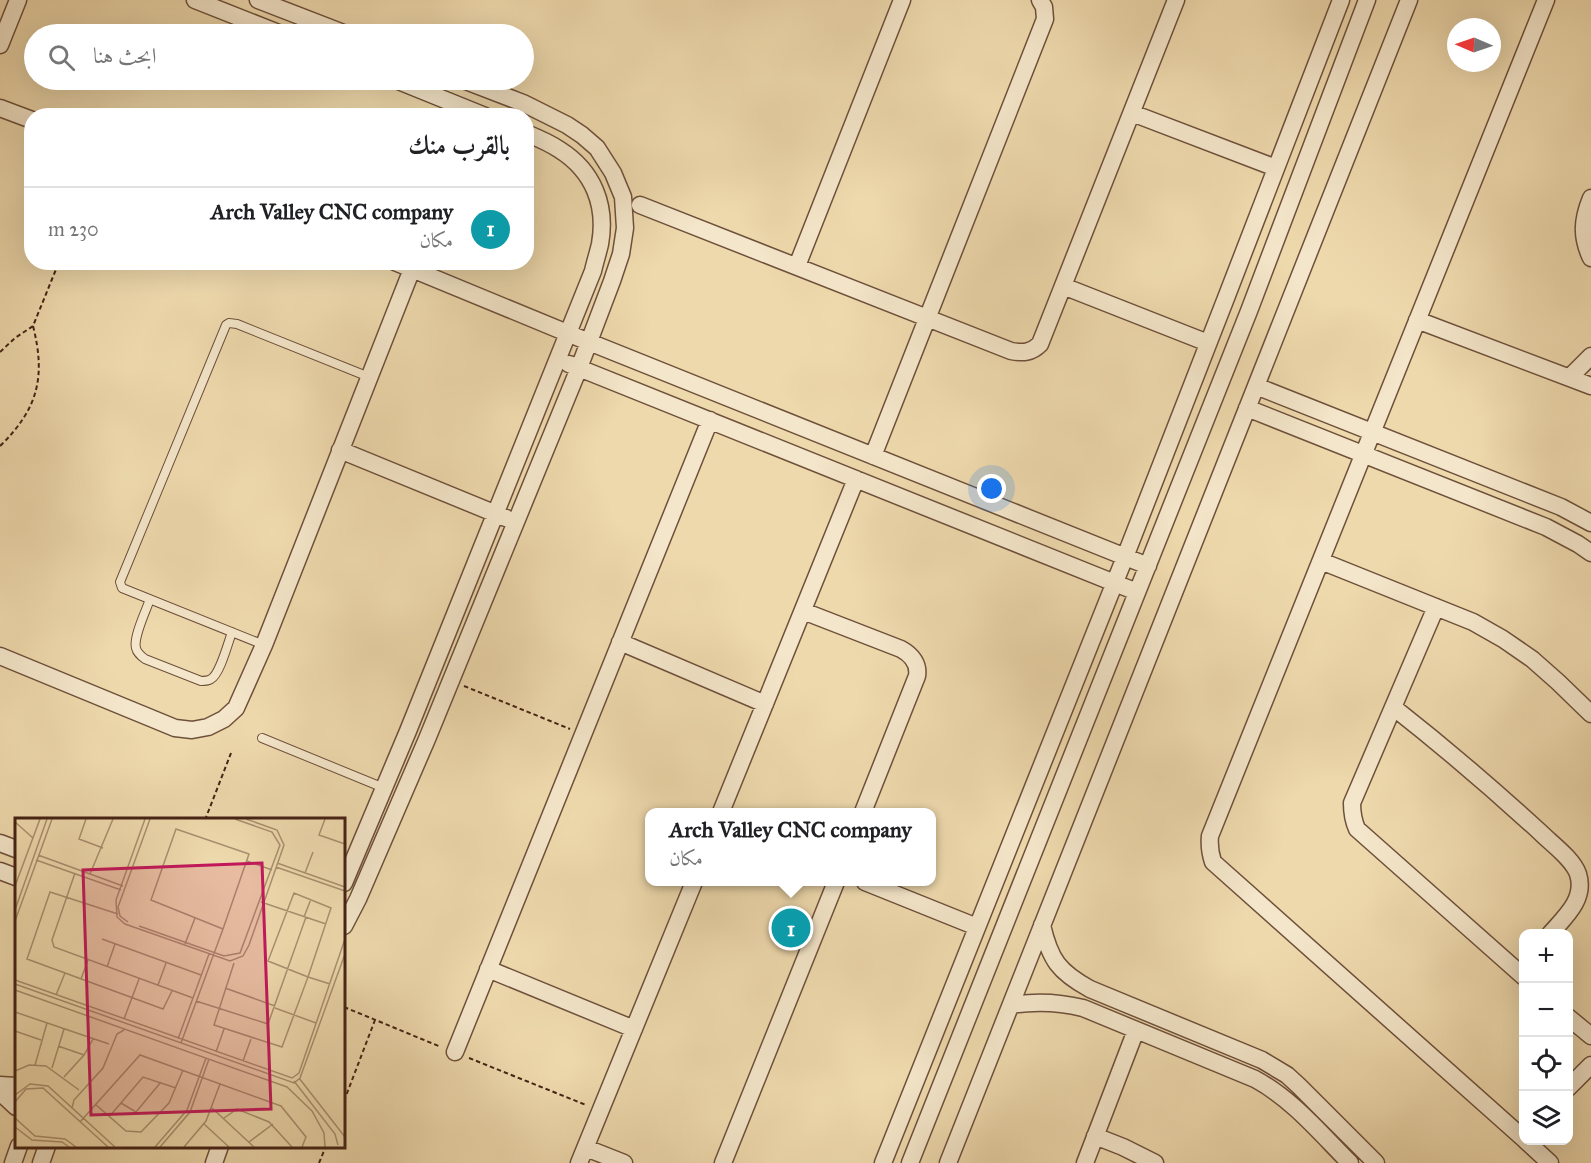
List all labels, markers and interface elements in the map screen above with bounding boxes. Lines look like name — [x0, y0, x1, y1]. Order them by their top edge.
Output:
north arrow — [1447, 18, 1501, 72]
search box — [24, 24, 534, 90]
icon: search — [45, 41, 78, 74]
text: ابحث هنا — [93, 42, 156, 69]
text: بالقرب منك — [408, 129, 510, 161]
text: Arch Valley CNC company — [211, 198, 453, 225]
text: 230 m — [48, 217, 99, 241]
text: 1 — [487, 217, 494, 241]
text: مكان — [419, 228, 453, 252]
your location — [977, 474, 1006, 503]
popup — [645, 808, 936, 886]
text: Arch Valley CNC company — [669, 816, 912, 843]
inset map — [15, 818, 345, 1148]
text: مكان — [669, 846, 703, 870]
pin: 1 — [772, 906, 810, 950]
map controls — [1519, 929, 1573, 1145]
button: + — [1519, 929, 1573, 983]
button: − — [1519, 983, 1573, 1037]
button: locate — [1519, 1037, 1573, 1091]
button: layers — [1519, 1091, 1573, 1145]

